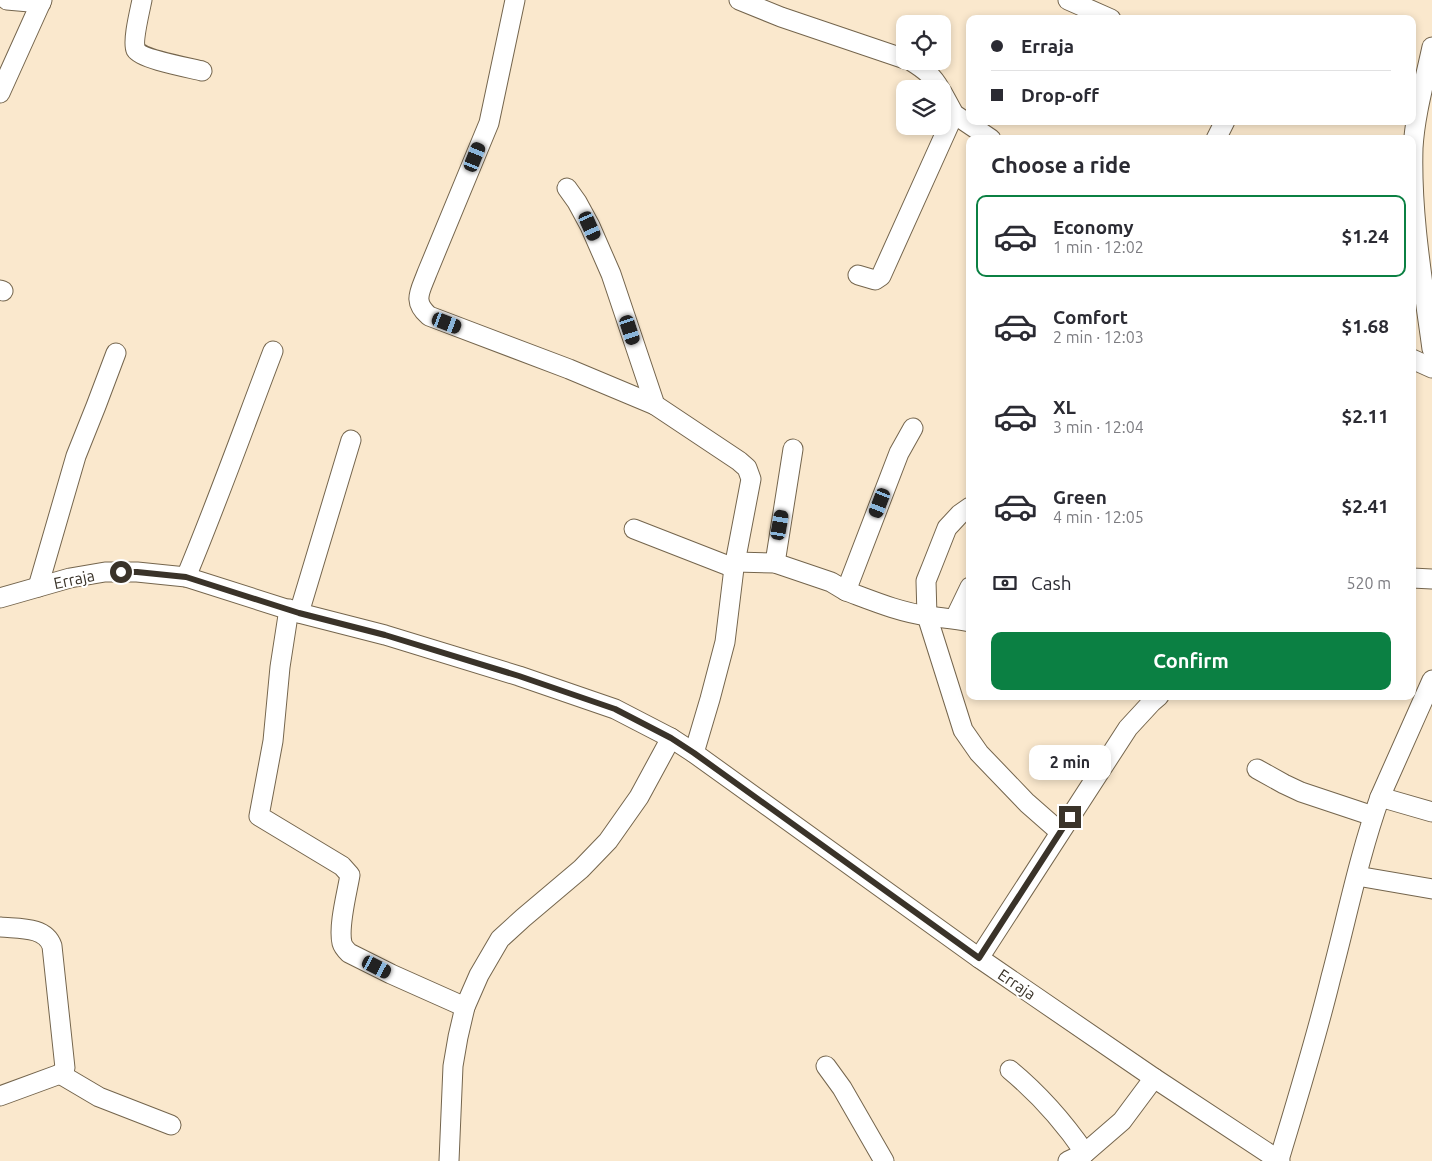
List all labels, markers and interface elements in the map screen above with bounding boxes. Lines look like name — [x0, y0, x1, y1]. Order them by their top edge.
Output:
map controls — [896, 15, 951, 135]
button: locate — [896, 15, 951, 70]
text: Erraja — [1021, 35, 1074, 57]
button: layers — [896, 80, 951, 135]
text: Drop-off — [1021, 84, 1099, 106]
car — [462, 140, 487, 174]
text: Choose a ride — [991, 152, 1131, 177]
car — [577, 209, 602, 243]
icon: car — [993, 214, 1038, 259]
text: Economy — [1053, 216, 1134, 238]
text: $1.24 — [1341, 225, 1389, 247]
text: 1 min · 12:02 — [1053, 238, 1144, 256]
icon: car — [993, 304, 1038, 349]
text: Comfort — [1053, 306, 1128, 328]
car — [430, 311, 463, 335]
car — [618, 313, 641, 347]
text: $1.68 — [1341, 315, 1389, 337]
text: 2 min · 12:03 — [1053, 328, 1144, 346]
icon: car — [993, 394, 1038, 439]
text: XL — [1053, 396, 1076, 418]
text: $2.11 — [1341, 405, 1389, 427]
text: 3 min · 12:04 — [1053, 418, 1144, 436]
icon: car — [993, 484, 1038, 529]
car — [867, 486, 892, 520]
text: Green — [1053, 486, 1107, 508]
text: $2.41 — [1341, 495, 1389, 517]
text: 4 min · 12:05 — [1053, 508, 1144, 526]
car — [770, 509, 789, 541]
route start — [110, 561, 132, 583]
street label: Erraja — [52, 566, 96, 592]
icon: cash — [991, 569, 1019, 597]
text: Cash — [1031, 572, 1072, 594]
text: 520 m — [1346, 574, 1391, 592]
button: Confirm — [991, 632, 1391, 690]
callout: 2 min — [1029, 744, 1111, 780]
text: 2 min — [1050, 753, 1090, 771]
route end — [1059, 806, 1081, 828]
car — [360, 954, 393, 980]
street label: Erraja — [995, 965, 1039, 1003]

